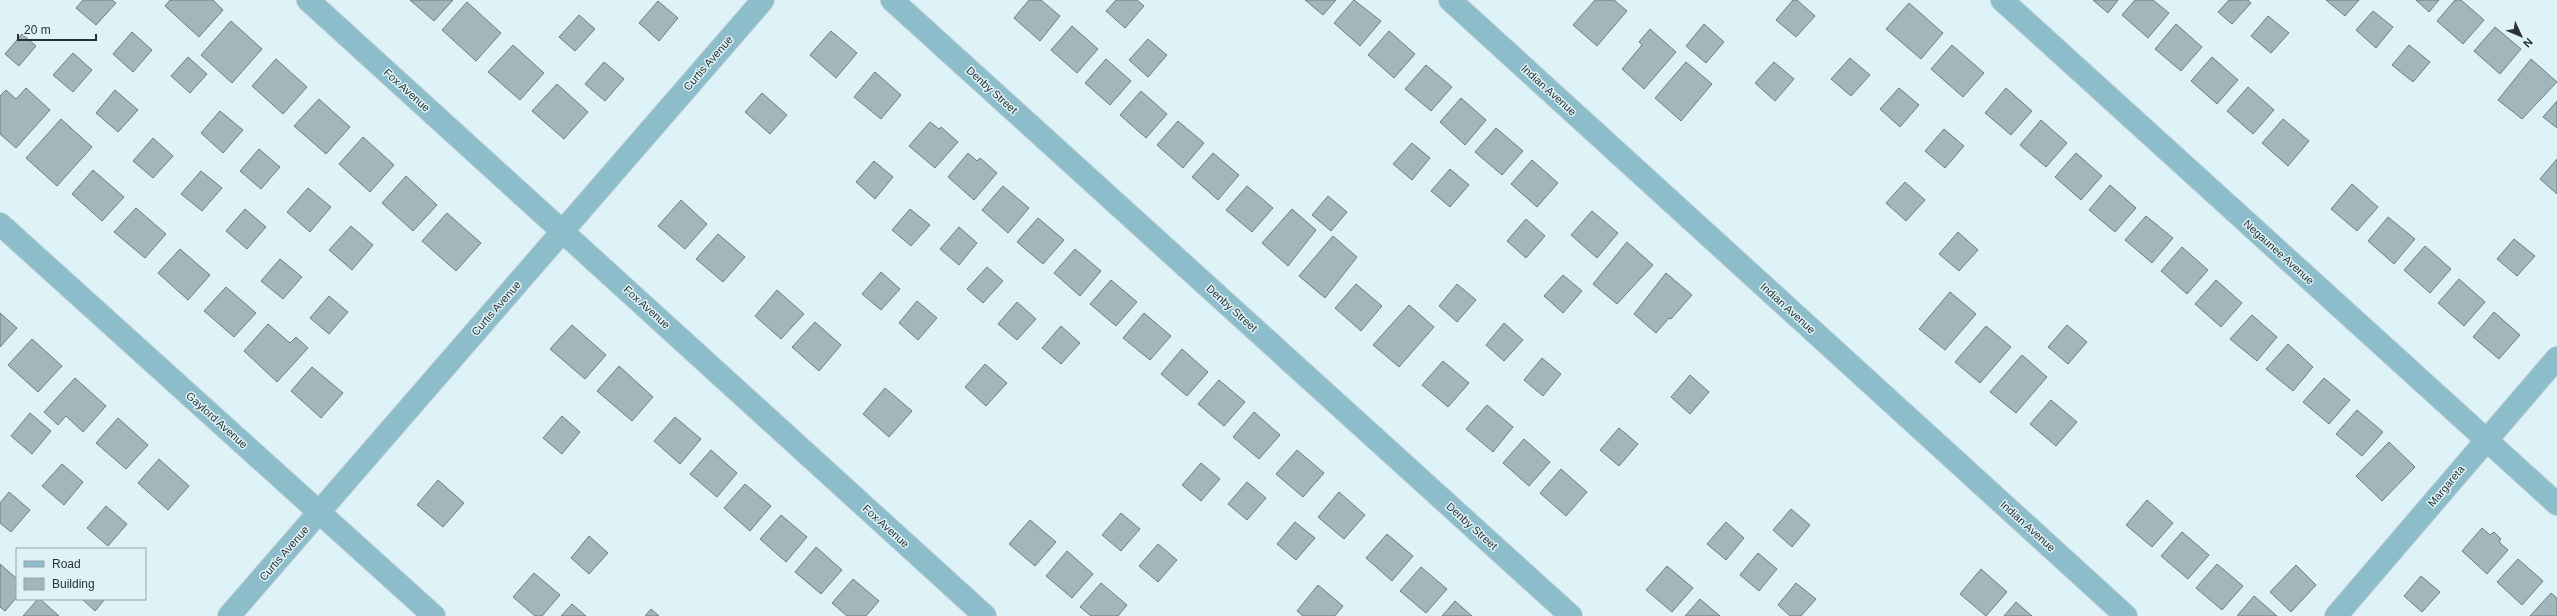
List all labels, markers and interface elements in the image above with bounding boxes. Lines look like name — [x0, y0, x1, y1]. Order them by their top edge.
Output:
scale bar — [18, 16, 96, 42]
north arrow — [2501, 16, 2541, 56]
text: 20 m — [24, 23, 51, 37]
street label: Curtis Avenue — [681, 33, 735, 93]
text: N — [2521, 36, 2535, 50]
street label: Indian Avenue — [1519, 62, 1579, 118]
street label: Denby Street — [964, 64, 1020, 116]
street label: Fox Avenue — [381, 66, 433, 114]
street label: Negaunee Avenue — [2241, 217, 2317, 287]
street label: Curtis Avenue — [469, 278, 523, 338]
street label: Indian Avenue — [1758, 280, 1818, 336]
street label: Denby Street — [1204, 282, 1260, 334]
street label: Fox Avenue — [621, 283, 673, 331]
street label: Gaylord Avenue — [184, 389, 250, 451]
street label: Margareta — [2425, 462, 2467, 509]
street label: Indian Avenue — [1998, 498, 2058, 554]
street label: Denby Street — [1444, 500, 1500, 552]
street label: Fox Avenue — [860, 502, 912, 550]
street label: Curtis Avenue — [257, 523, 311, 583]
legend — [16, 548, 146, 600]
text: Road — [52, 557, 81, 571]
text: Building — [52, 577, 95, 591]

